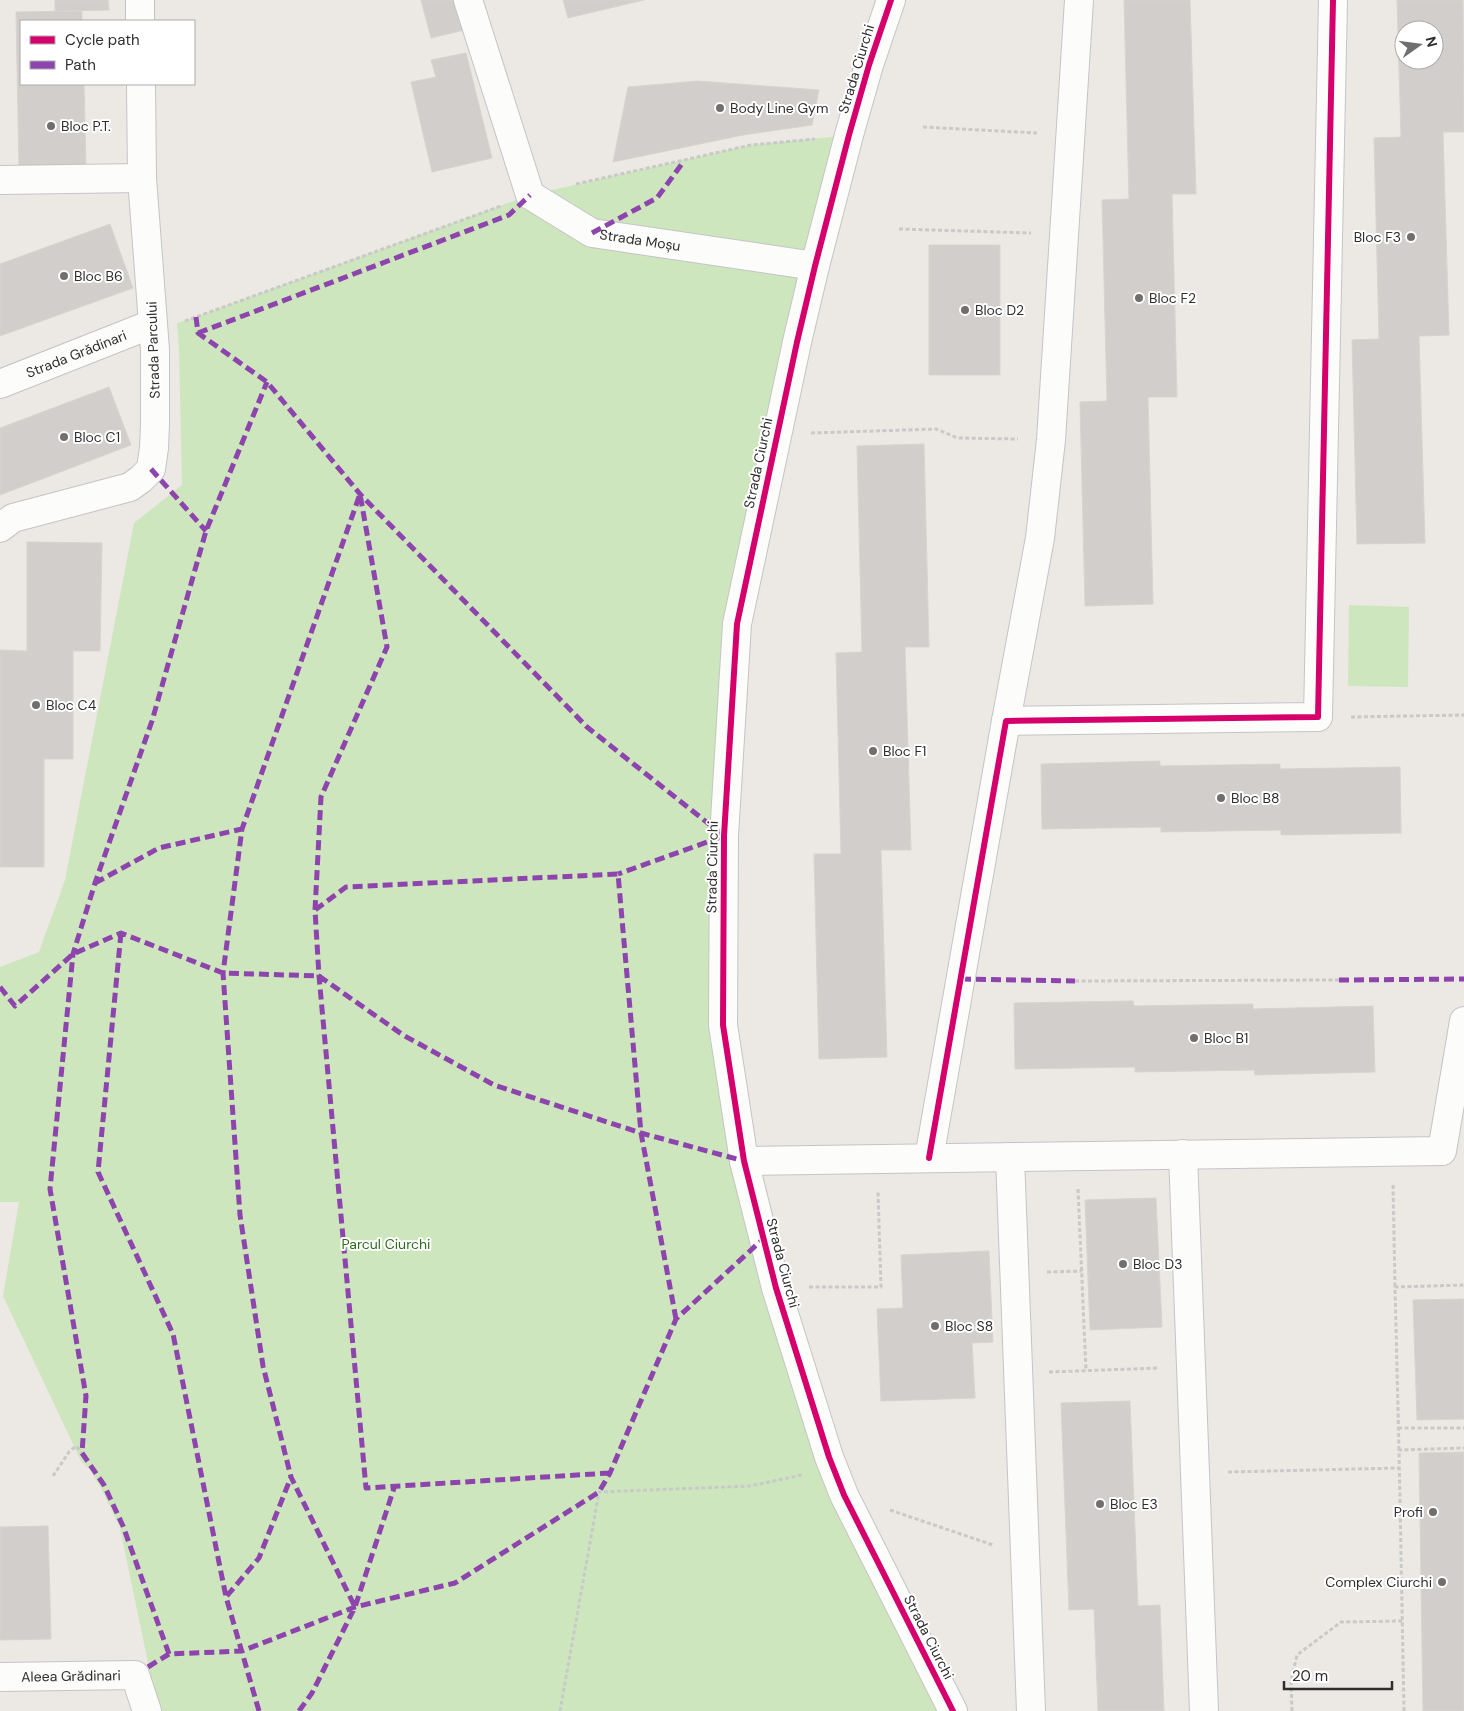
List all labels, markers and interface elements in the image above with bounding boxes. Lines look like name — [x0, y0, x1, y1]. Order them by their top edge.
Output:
legend — [20, 20, 195, 85]
north arrow — [1394, 20, 1444, 70]
street label: Strada Ciurchi — [834, 22, 878, 116]
text: Cycle path — [65, 30, 140, 50]
text: N — [1422, 35, 1442, 49]
text: Path — [65, 55, 96, 75]
place label: Body Line Gym — [730, 99, 828, 117]
marker: Body Line Gym — [714, 102, 726, 114]
place label: Bloc P.T. — [61, 117, 111, 135]
marker: Bloc P.T. — [45, 120, 57, 132]
street label: Strada Moșu — [598, 225, 682, 255]
place label: Bloc F3 — [1354, 228, 1401, 246]
marker: Bloc F3 — [1405, 231, 1417, 243]
place label: Bloc B6 — [74, 267, 123, 285]
marker: Bloc B6 — [58, 270, 70, 282]
place label: Bloc F2 — [1149, 289, 1196, 307]
marker: Bloc F2 — [1133, 292, 1145, 304]
street label: Strada Parcului — [142, 301, 164, 399]
place label: Bloc D2 — [975, 301, 1024, 319]
marker: Bloc D2 — [959, 304, 971, 316]
street label: Strada Grădinari — [23, 326, 129, 382]
street label: Strada Ciurchi — [740, 416, 776, 510]
place label: Bloc C1 — [74, 428, 120, 446]
marker: Bloc C1 — [58, 431, 70, 443]
place label: Bloc C4 — [46, 696, 97, 714]
marker: Bloc C4 — [30, 699, 42, 711]
place label: Bloc F1 — [883, 742, 926, 760]
marker: Bloc F1 — [867, 745, 879, 757]
place label: Bloc B8 — [1231, 789, 1280, 807]
marker: Bloc B8 — [1215, 792, 1227, 804]
street label: Strada Ciurchi — [702, 821, 722, 913]
place label: Bloc B1 — [1204, 1029, 1248, 1047]
marker: Bloc B1 — [1188, 1032, 1200, 1044]
street label: Strada Ciurchi — [762, 1216, 804, 1310]
park label: Parcul Ciurchi — [342, 1235, 430, 1253]
place label: Bloc D3 — [1133, 1255, 1183, 1273]
marker: Bloc D3 — [1117, 1258, 1129, 1270]
place label: Bloc S8 — [945, 1317, 993, 1335]
marker: Bloc S8 — [929, 1320, 941, 1332]
place label: Bloc E3 — [1110, 1495, 1158, 1513]
marker: Bloc E3 — [1094, 1498, 1106, 1510]
place label: Profi — [1394, 1503, 1423, 1521]
marker: Profi — [1427, 1506, 1439, 1518]
place label: Complex Ciurchi — [1325, 1573, 1432, 1591]
marker: Complex Ciurchi — [1436, 1576, 1448, 1588]
street label: Strada Ciurchi — [900, 1592, 958, 1682]
scale bar — [1284, 1658, 1392, 1690]
street label: Aleea Grădinari — [21, 1666, 121, 1686]
text: 20 m — [1292, 1666, 1328, 1686]

